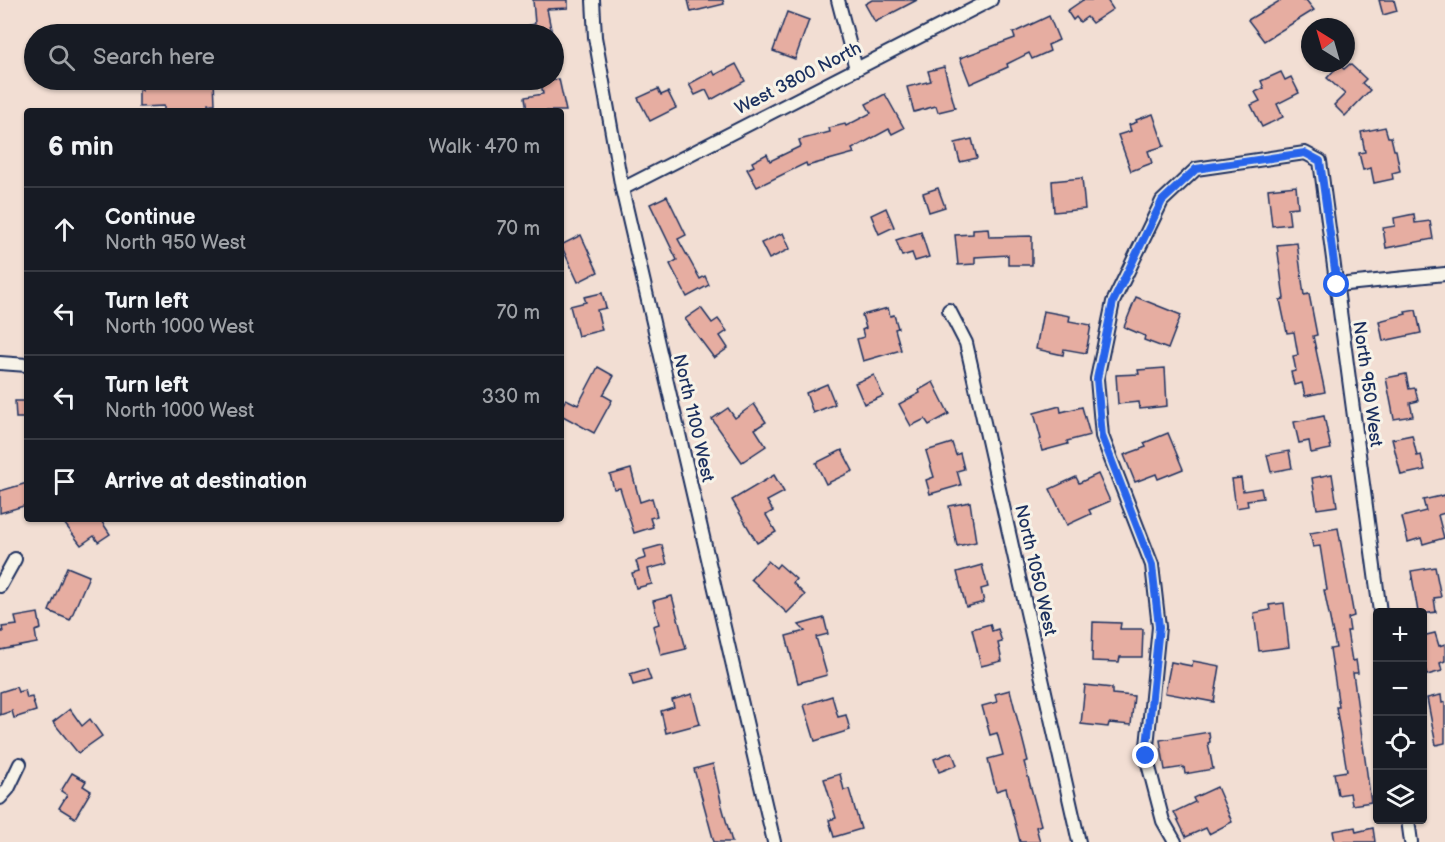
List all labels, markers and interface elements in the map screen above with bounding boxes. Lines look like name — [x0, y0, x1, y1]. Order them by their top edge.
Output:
north arrow — [1301, 18, 1355, 72]
search box — [24, 24, 564, 90]
street label: West 3800 North — [732, 38, 865, 119]
icon: search — [45, 41, 78, 74]
text: Search here — [93, 44, 215, 71]
text: 6 min — [48, 132, 114, 163]
text: Walk · 470 m — [429, 135, 540, 159]
text: Continue — [105, 204, 195, 231]
icon: ahead — [48, 213, 81, 246]
text: 70 m — [496, 217, 540, 241]
text: North 950 West — [105, 231, 246, 255]
route start — [1323, 271, 1349, 297]
text: Turn left — [105, 288, 189, 315]
icon: left — [48, 297, 81, 330]
text: 70 m — [496, 301, 540, 325]
text: North 1000 West — [105, 315, 254, 339]
street label: North 950 West — [1348, 320, 1387, 449]
street label: North 1100 West — [669, 352, 719, 485]
text: Turn left — [105, 372, 189, 399]
icon: left — [48, 381, 81, 414]
text: 330 m — [482, 385, 540, 409]
text: North 1000 West — [105, 399, 254, 423]
icon: arrive — [48, 465, 81, 498]
text: Arrive at destination — [105, 468, 307, 495]
street label: North 1050 West — [1010, 503, 1061, 638]
map controls — [1373, 608, 1427, 824]
button: + — [1373, 608, 1427, 662]
button: − — [1373, 662, 1427, 716]
button: locate — [1373, 716, 1427, 770]
route end — [1132, 742, 1158, 768]
button: layers — [1373, 770, 1427, 824]

